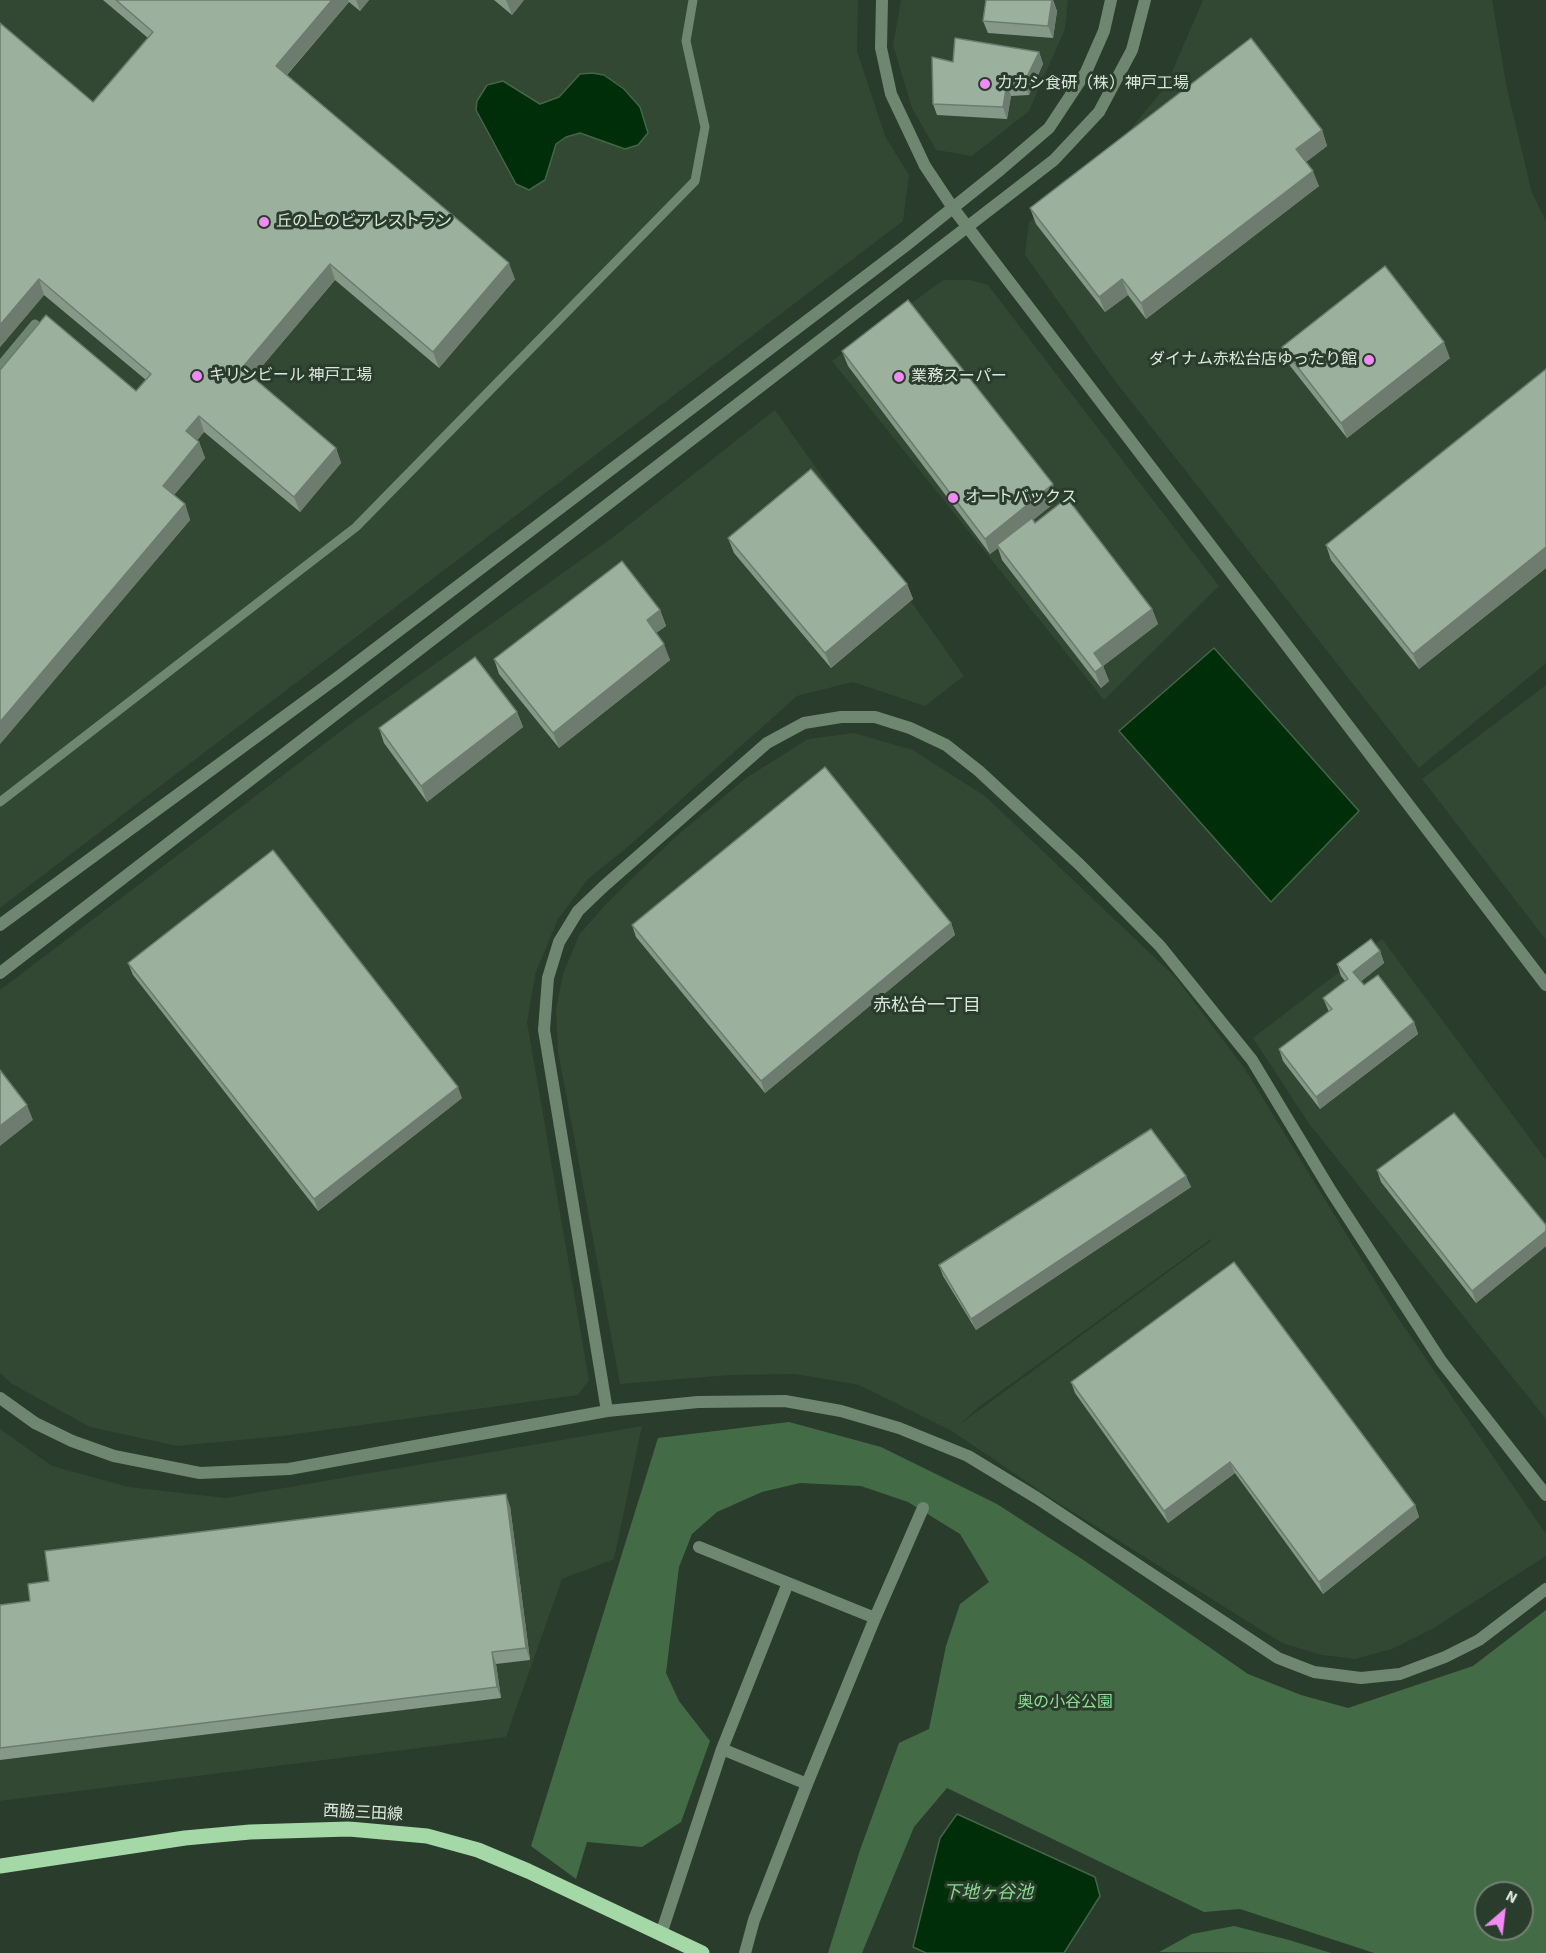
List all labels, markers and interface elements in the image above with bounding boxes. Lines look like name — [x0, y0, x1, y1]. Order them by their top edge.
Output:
place label: カカシ食研（株）神戸工場 — [997, 74, 1189, 94]
marker: カカシ食研（株）神戸工場 — [978, 77, 992, 91]
place label: 丘の上のビアレストラン — [276, 212, 452, 232]
marker: 丘の上のビアレストラン — [257, 215, 271, 229]
place label: ダイナム赤松台店ゆったり館 — [1149, 350, 1357, 370]
marker: ダイナム赤松台店ゆったり館 — [1362, 353, 1376, 367]
place label: キリンビール 神戸工場 — [209, 366, 372, 386]
place label: 業務スーパー — [911, 367, 1007, 387]
marker: キリンビール 神戸工場 — [190, 369, 204, 383]
marker: 業務スーパー — [892, 370, 906, 384]
place label: オートバックス — [965, 488, 1077, 508]
marker: オートバックス — [946, 491, 960, 505]
district label: 赤松台一丁目 — [873, 996, 981, 1018]
park label: 奥の小谷公園 — [1017, 1693, 1113, 1713]
street label: 西脇三田線 — [323, 1802, 403, 1826]
north arrow — [1474, 1881, 1534, 1941]
water label: 下地ヶ谷池 — [943, 1883, 1033, 1905]
text: N — [1502, 1885, 1521, 1909]

